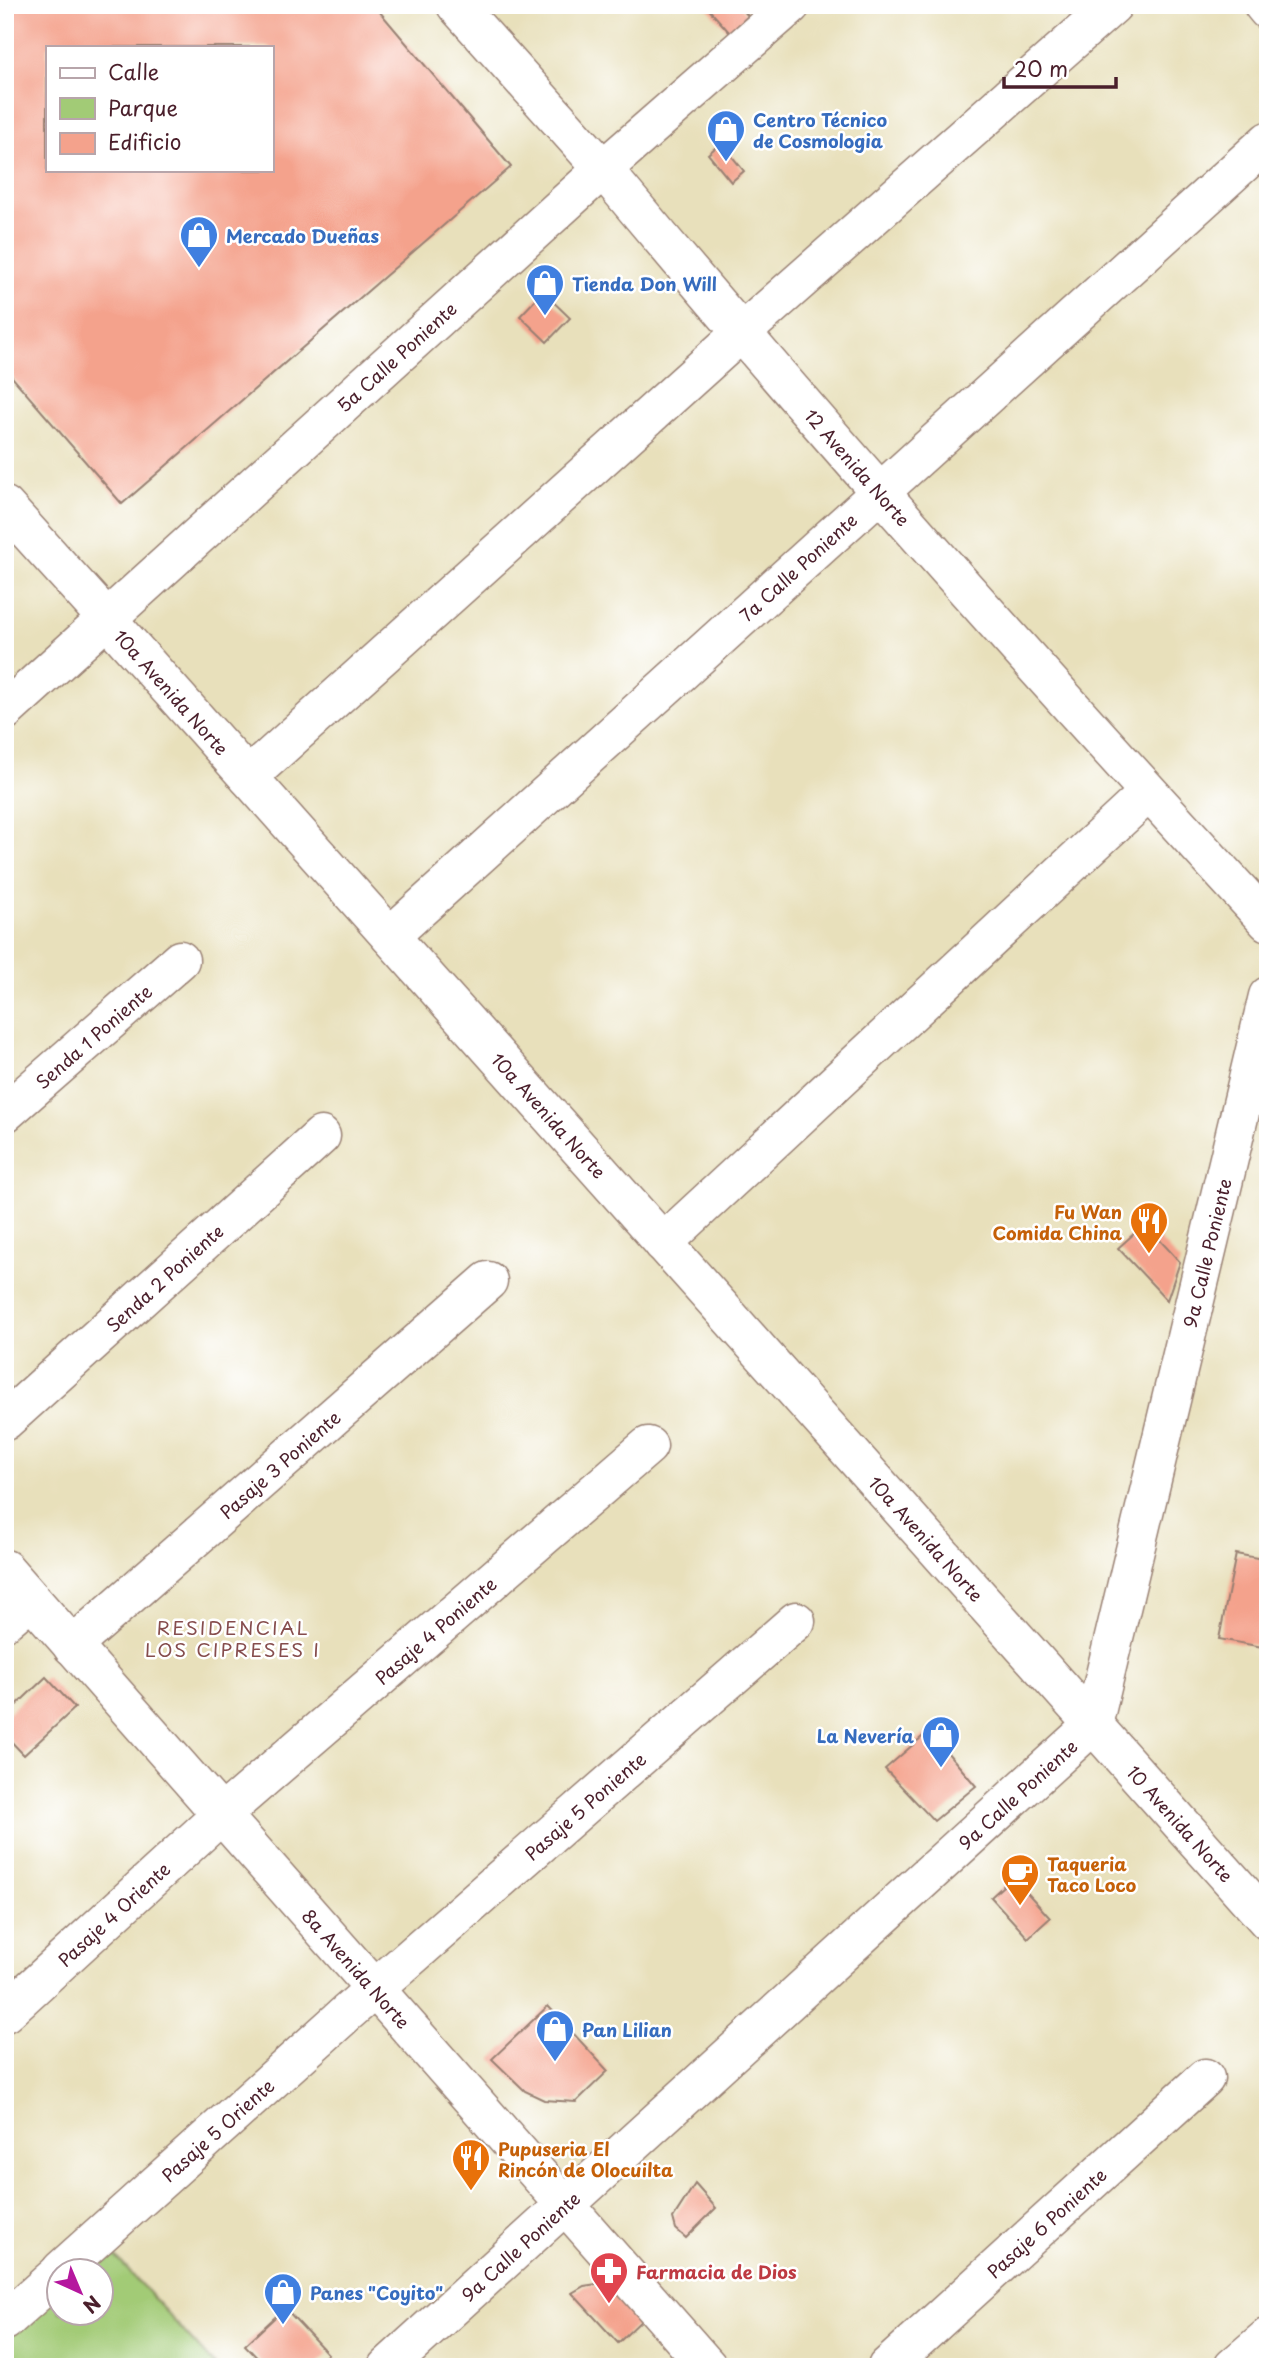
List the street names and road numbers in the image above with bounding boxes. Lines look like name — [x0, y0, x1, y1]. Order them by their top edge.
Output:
street label: 5a Calle Poniente — [330, 295, 462, 418]
street label: 12 Avenida Norte — [799, 402, 917, 532]
street label: 7a Calle Poniente — [733, 506, 863, 627]
street label: 10a Avenida Norte — [108, 623, 235, 761]
street label: Senda 1 Poniente — [29, 977, 157, 1095]
street label: 10a Avenida Norte — [486, 1046, 613, 1184]
street label: 9a Calle Poniente — [1175, 1175, 1237, 1330]
street label: Senda 2 Poniente — [99, 1217, 229, 1338]
street label: Pasaje 3 Poniente — [213, 1403, 346, 1524]
street label: 10a Avenida Norte — [863, 1469, 990, 1607]
street label: Pasaje 4 Poniente — [368, 1570, 502, 1690]
street label: 9a Calle Poniente — [952, 1733, 1083, 1855]
street label: Pasaje 5 Poniente — [518, 1745, 651, 1866]
street label: 10 Avenida Norte — [1121, 1759, 1240, 1888]
street label: Pasaje 4 Oriente — [51, 1855, 176, 1972]
street label: 8a Avenida Norte — [296, 1902, 417, 2034]
street label: Pasaje 5 Oriente — [155, 2071, 280, 2188]
street label: Pasaje 6 Poniente — [980, 2161, 1112, 2284]
street label: 9a Calle Poniente — [455, 2185, 586, 2307]

